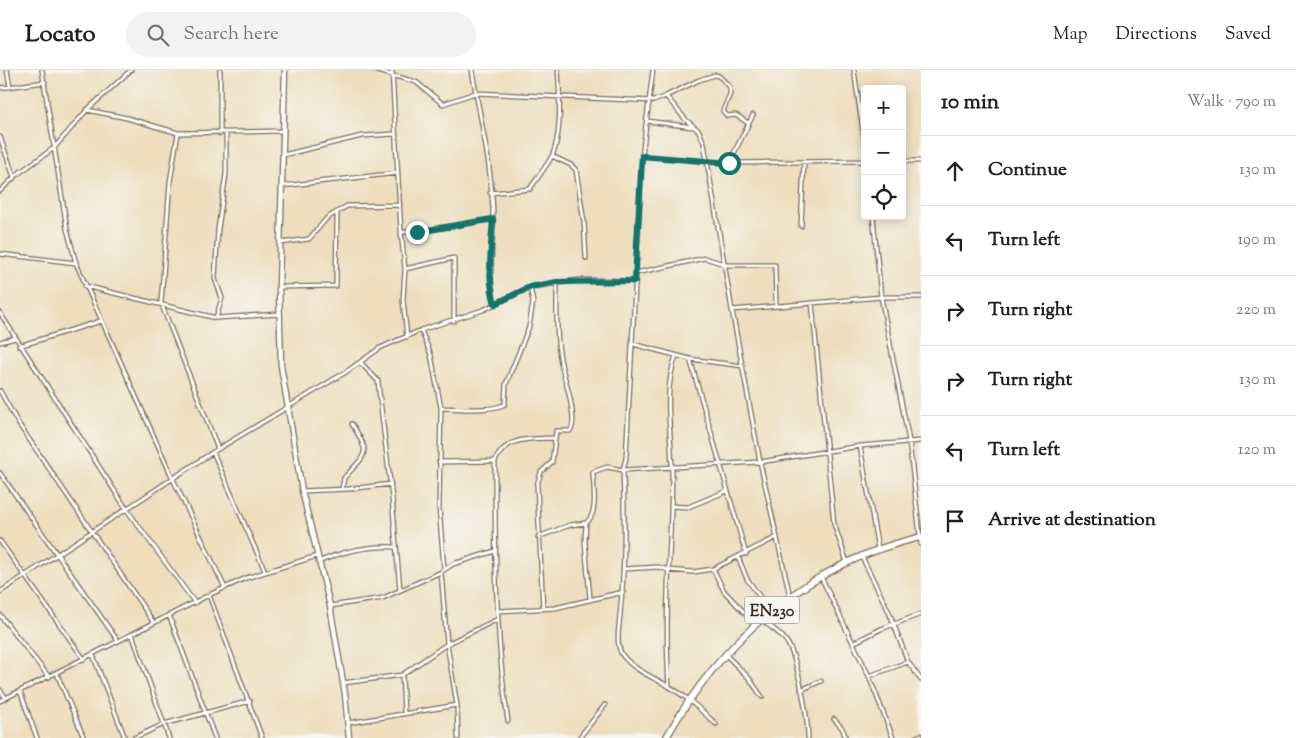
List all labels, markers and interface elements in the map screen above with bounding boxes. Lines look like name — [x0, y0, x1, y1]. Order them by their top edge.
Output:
search box — [126, 12, 476, 57]
text: Locato — [25, 18, 96, 52]
icon: search — [144, 21, 172, 49]
text: Search here — [184, 21, 279, 48]
text: Map — [1053, 22, 1088, 48]
text: Directions — [1116, 22, 1197, 48]
text: Saved — [1225, 22, 1271, 48]
map controls — [861, 85, 906, 220]
button: + — [861, 85, 906, 130]
text: 10 min — [941, 88, 999, 118]
text: Walk · 790 m — [1187, 91, 1276, 114]
button: − — [861, 130, 906, 175]
route start — [718, 152, 741, 175]
icon: ahead — [941, 157, 969, 185]
text: Continue — [988, 157, 1067, 184]
text: 130 m — [1239, 159, 1276, 182]
button: locate — [861, 175, 906, 220]
route end — [406, 221, 429, 244]
icon: left — [941, 227, 969, 255]
text: Turn left — [988, 227, 1060, 254]
text: 190 m — [1238, 229, 1276, 252]
icon: right — [941, 297, 969, 325]
text: Turn right — [988, 297, 1072, 324]
text: 220 m — [1236, 299, 1276, 322]
icon: right — [941, 367, 969, 395]
text: Turn right — [988, 367, 1072, 394]
text: 130 m — [1239, 369, 1276, 392]
icon: left — [941, 437, 969, 465]
text: Turn left — [988, 437, 1060, 464]
text: 120 m — [1238, 439, 1276, 462]
icon: arrive — [941, 507, 969, 535]
text: Arrive at destination — [988, 507, 1156, 534]
road number: EN230 — [744, 596, 800, 624]

